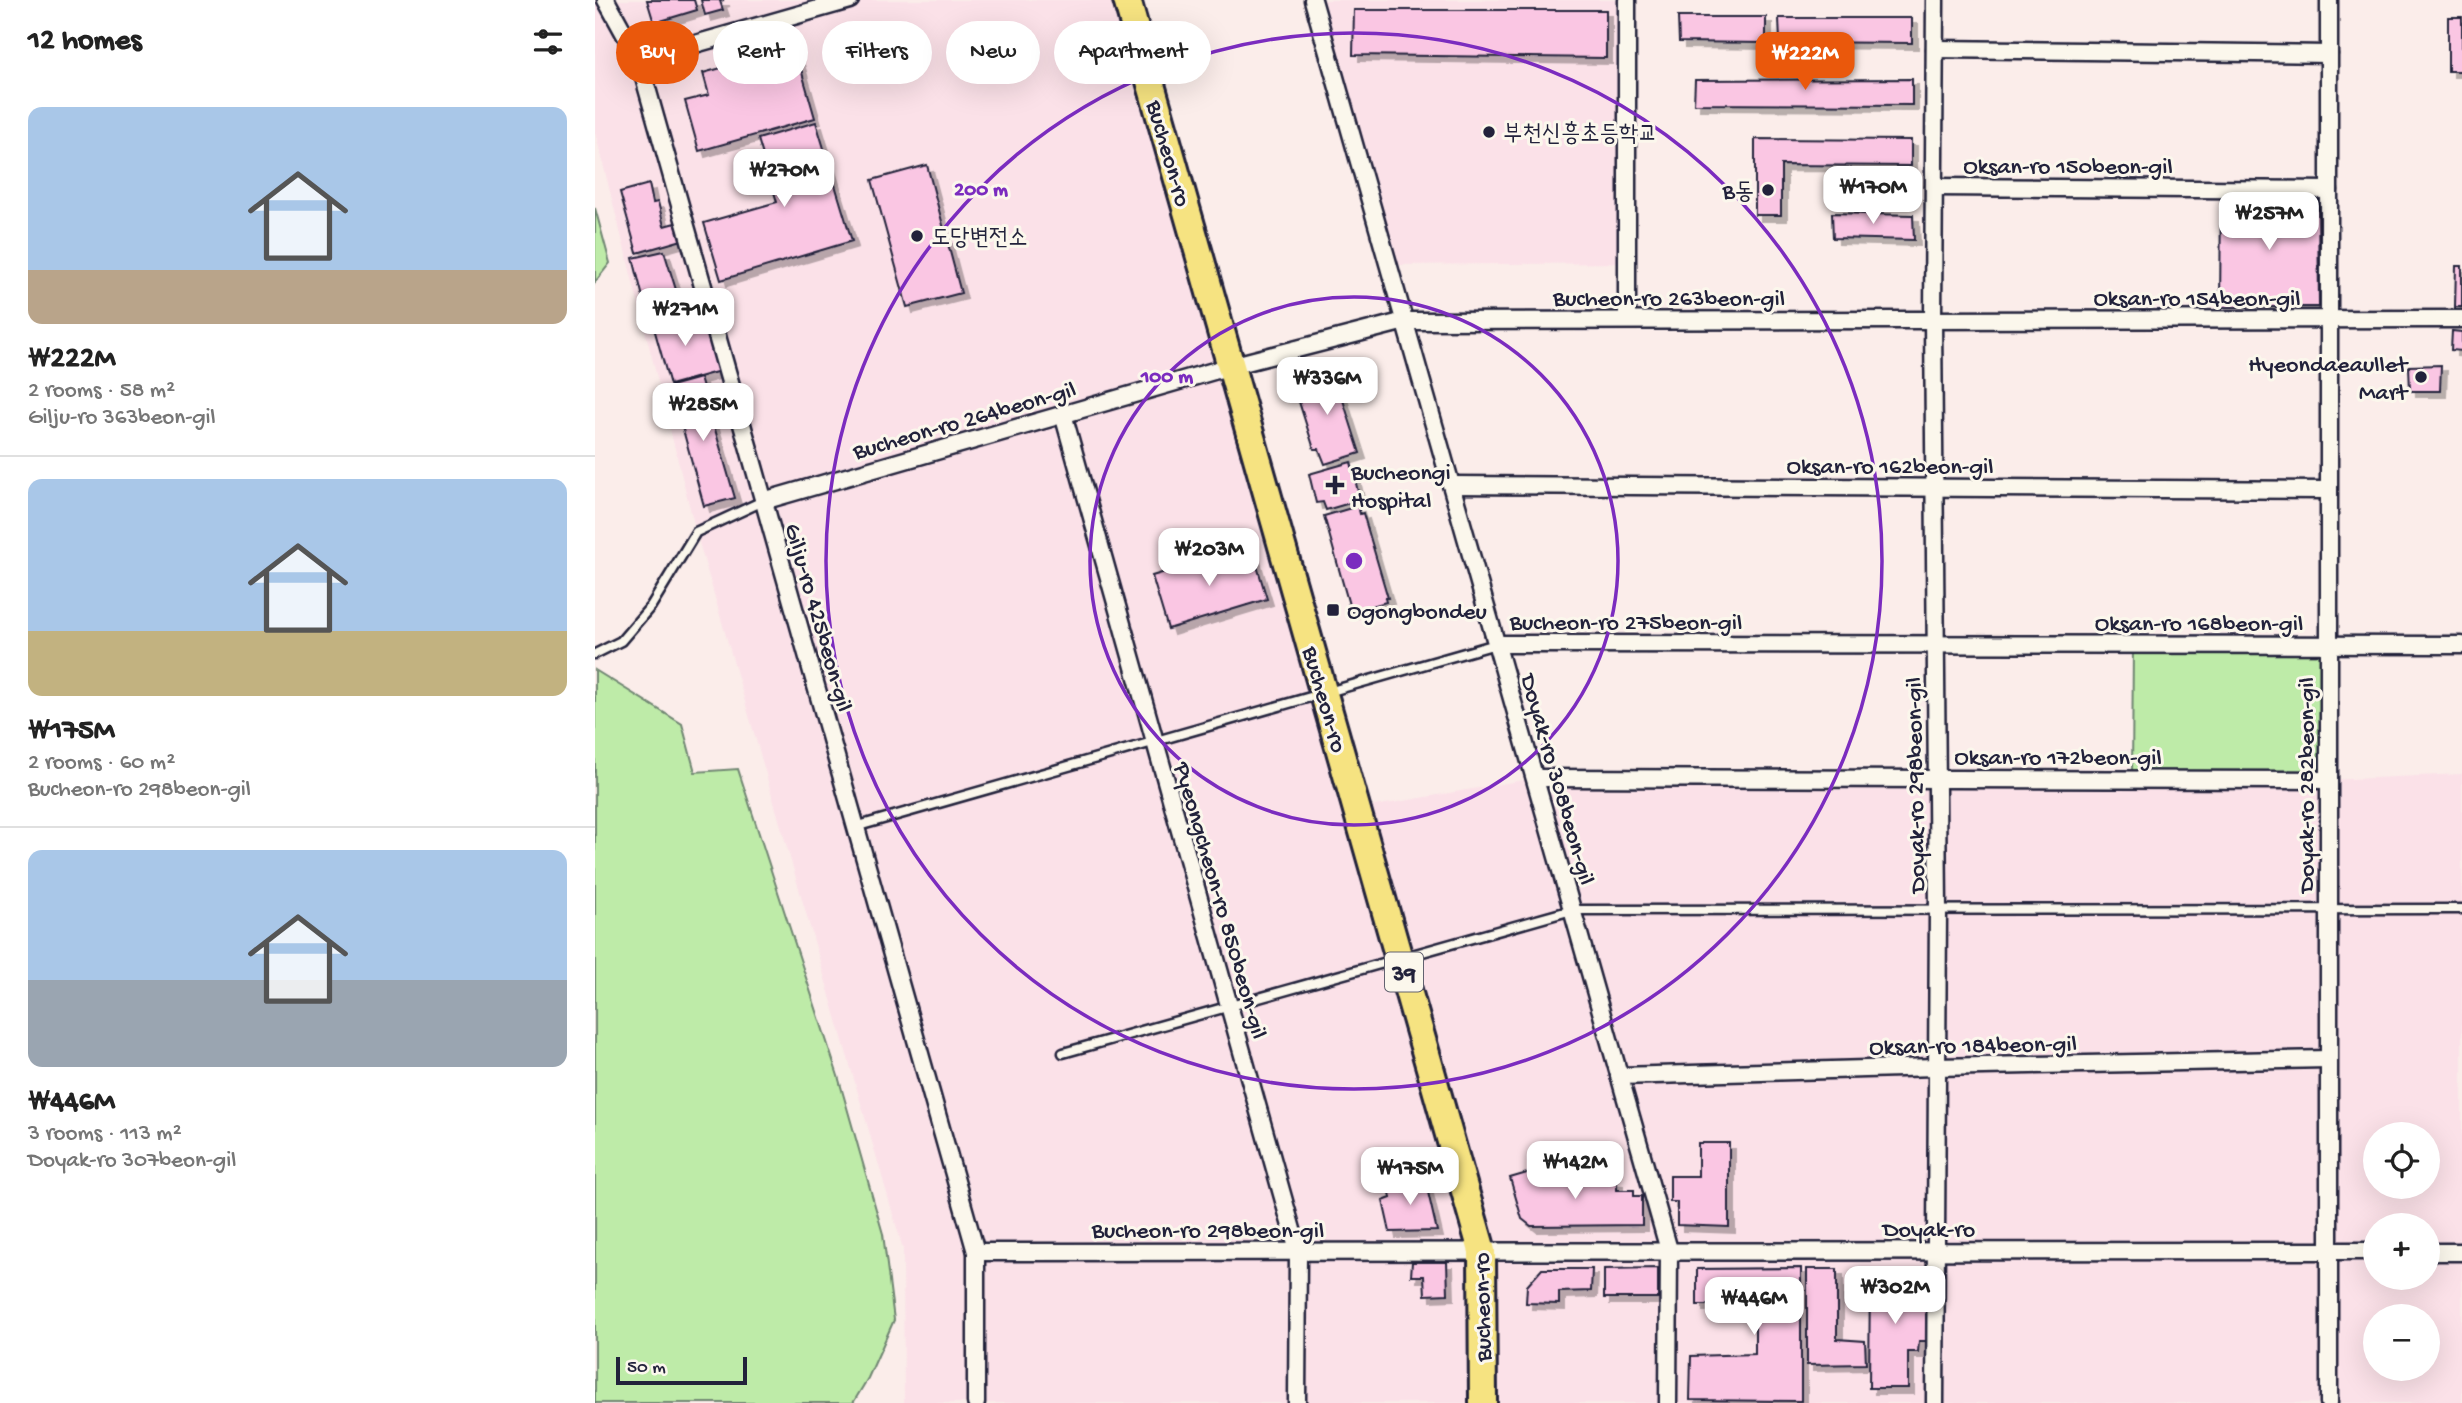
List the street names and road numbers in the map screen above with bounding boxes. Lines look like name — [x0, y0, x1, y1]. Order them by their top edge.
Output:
street label: Bucheon-ro — [1137, 96, 1196, 211]
street label: Oksan-ro 150beon-gil — [1963, 154, 2173, 183]
street label: Bucheon-ro 263beon-gil — [1552, 286, 1785, 315]
street label: Oksan-ro 154beon-gil — [2093, 286, 2301, 315]
street label: Bucheon-ro 264beon-gil — [849, 377, 1080, 468]
street label: Oksan-ro 162beon-gil — [1786, 454, 1994, 483]
street label: Gilju-ro 425beon-gil — [776, 521, 857, 715]
street label: Bucheon-ro 275beon-gil — [1509, 610, 1742, 639]
street label: Oksan-ro 168beon-gil — [2095, 611, 2303, 640]
street label: Bucheon-ro — [1293, 642, 1352, 757]
street label: Doyak-ro 308beon-gil — [1511, 669, 1600, 889]
street label: Doyak-ro 298beon-gil — [1901, 677, 1934, 895]
street label: Doyak-ro 282beon-gil — [2294, 677, 2323, 895]
street label: Oksan-ro 172beon-gil — [1954, 745, 2162, 774]
street label: Pyeongcheon-ro 850beon-gil — [1165, 758, 1272, 1043]
road number: 39 — [1385, 953, 1423, 992]
street label: Oksan-ro 184beon-gil — [1869, 1031, 2077, 1064]
street label: Doyak-ro — [1881, 1217, 1975, 1246]
street label: Bucheon-ro 298beon-gil — [1091, 1218, 1324, 1247]
street label: Bucheon-ro — [1469, 1252, 1500, 1363]

